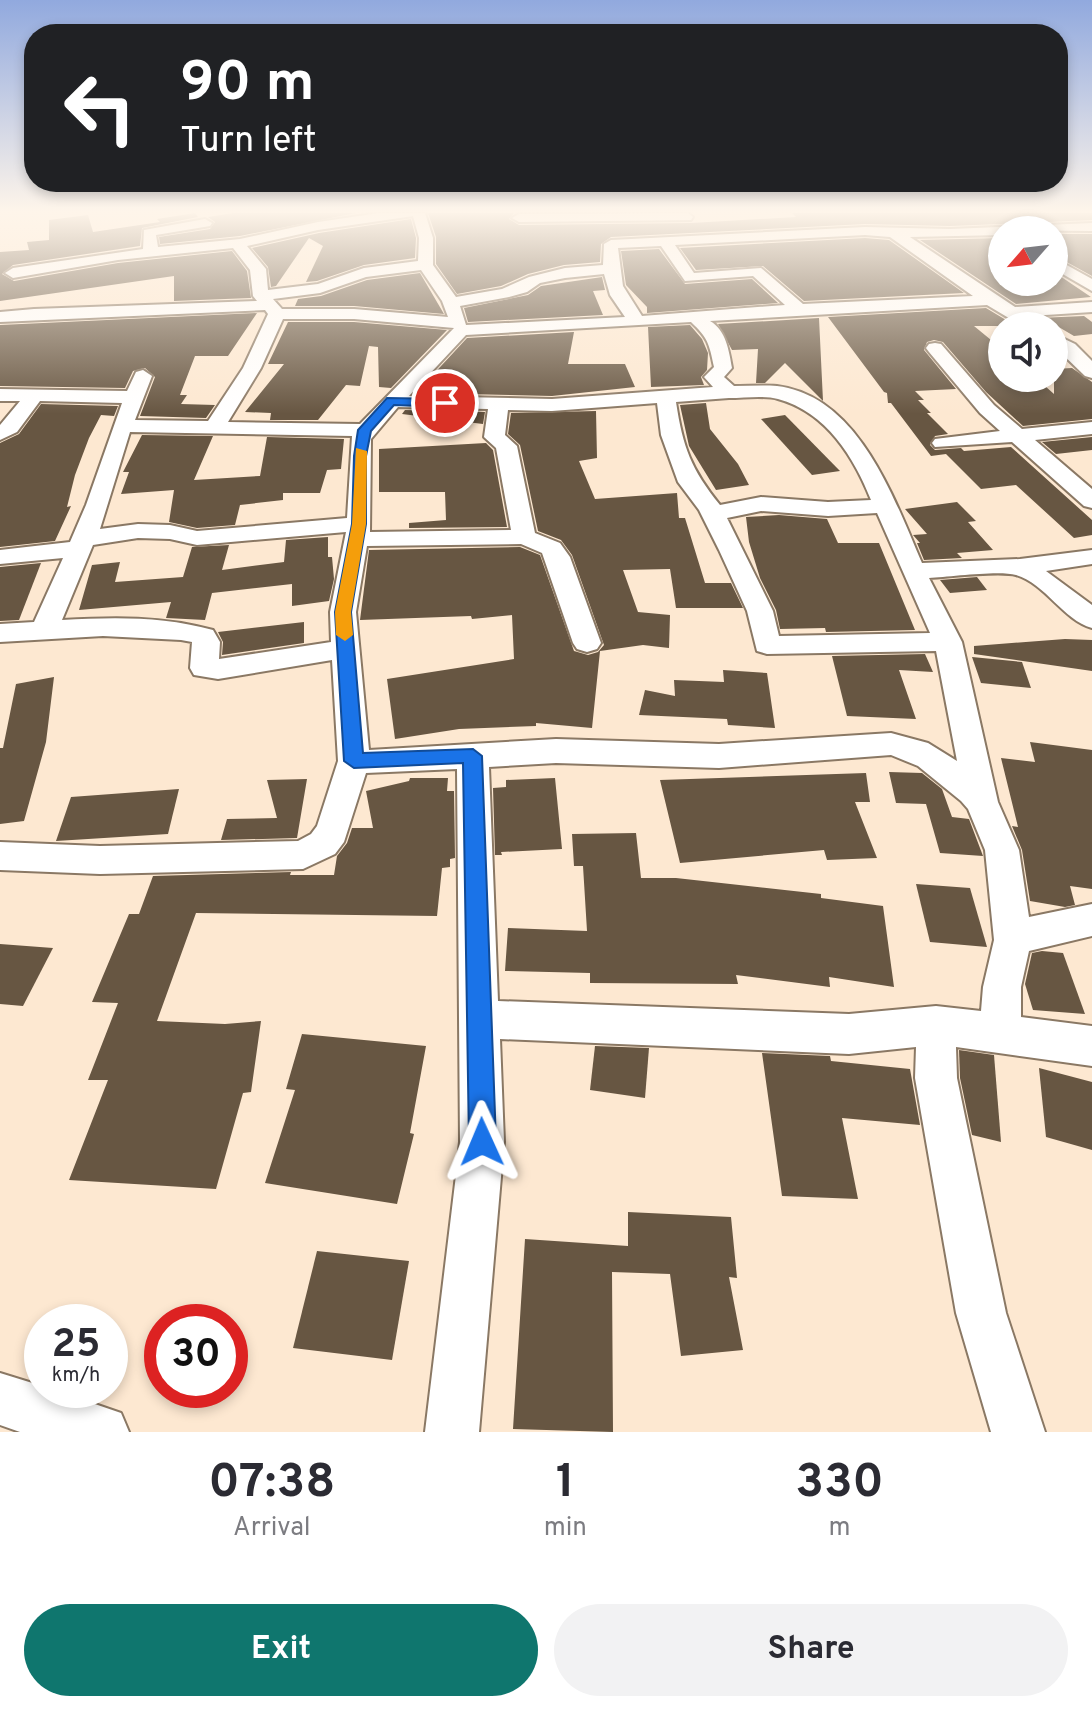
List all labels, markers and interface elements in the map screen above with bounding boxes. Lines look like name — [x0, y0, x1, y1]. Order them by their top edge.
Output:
text: 90 m — [180, 50, 315, 120]
icon: left — [48, 56, 152, 160]
text: Turn left — [180, 119, 317, 165]
north arrow — [988, 216, 1068, 296]
map controls — [988, 216, 1068, 392]
button: sound — [988, 312, 1068, 392]
pin — [411, 369, 479, 437]
icon: arrive — [423, 381, 467, 425]
position arrow — [440, 1100, 524, 1184]
speed limit sign: 30 — [144, 1304, 248, 1408]
text: 25 — [52, 1321, 100, 1371]
text: km/h — [52, 1363, 100, 1389]
text: 07:38 — [208, 1454, 335, 1514]
text: 1 — [556, 1454, 575, 1514]
text: 330 — [795, 1454, 884, 1514]
text: Arrival — [233, 1512, 311, 1545]
text: min — [544, 1512, 587, 1545]
text: m — [828, 1512, 851, 1545]
button: Exit — [24, 1604, 538, 1696]
button: Share — [554, 1604, 1068, 1696]

